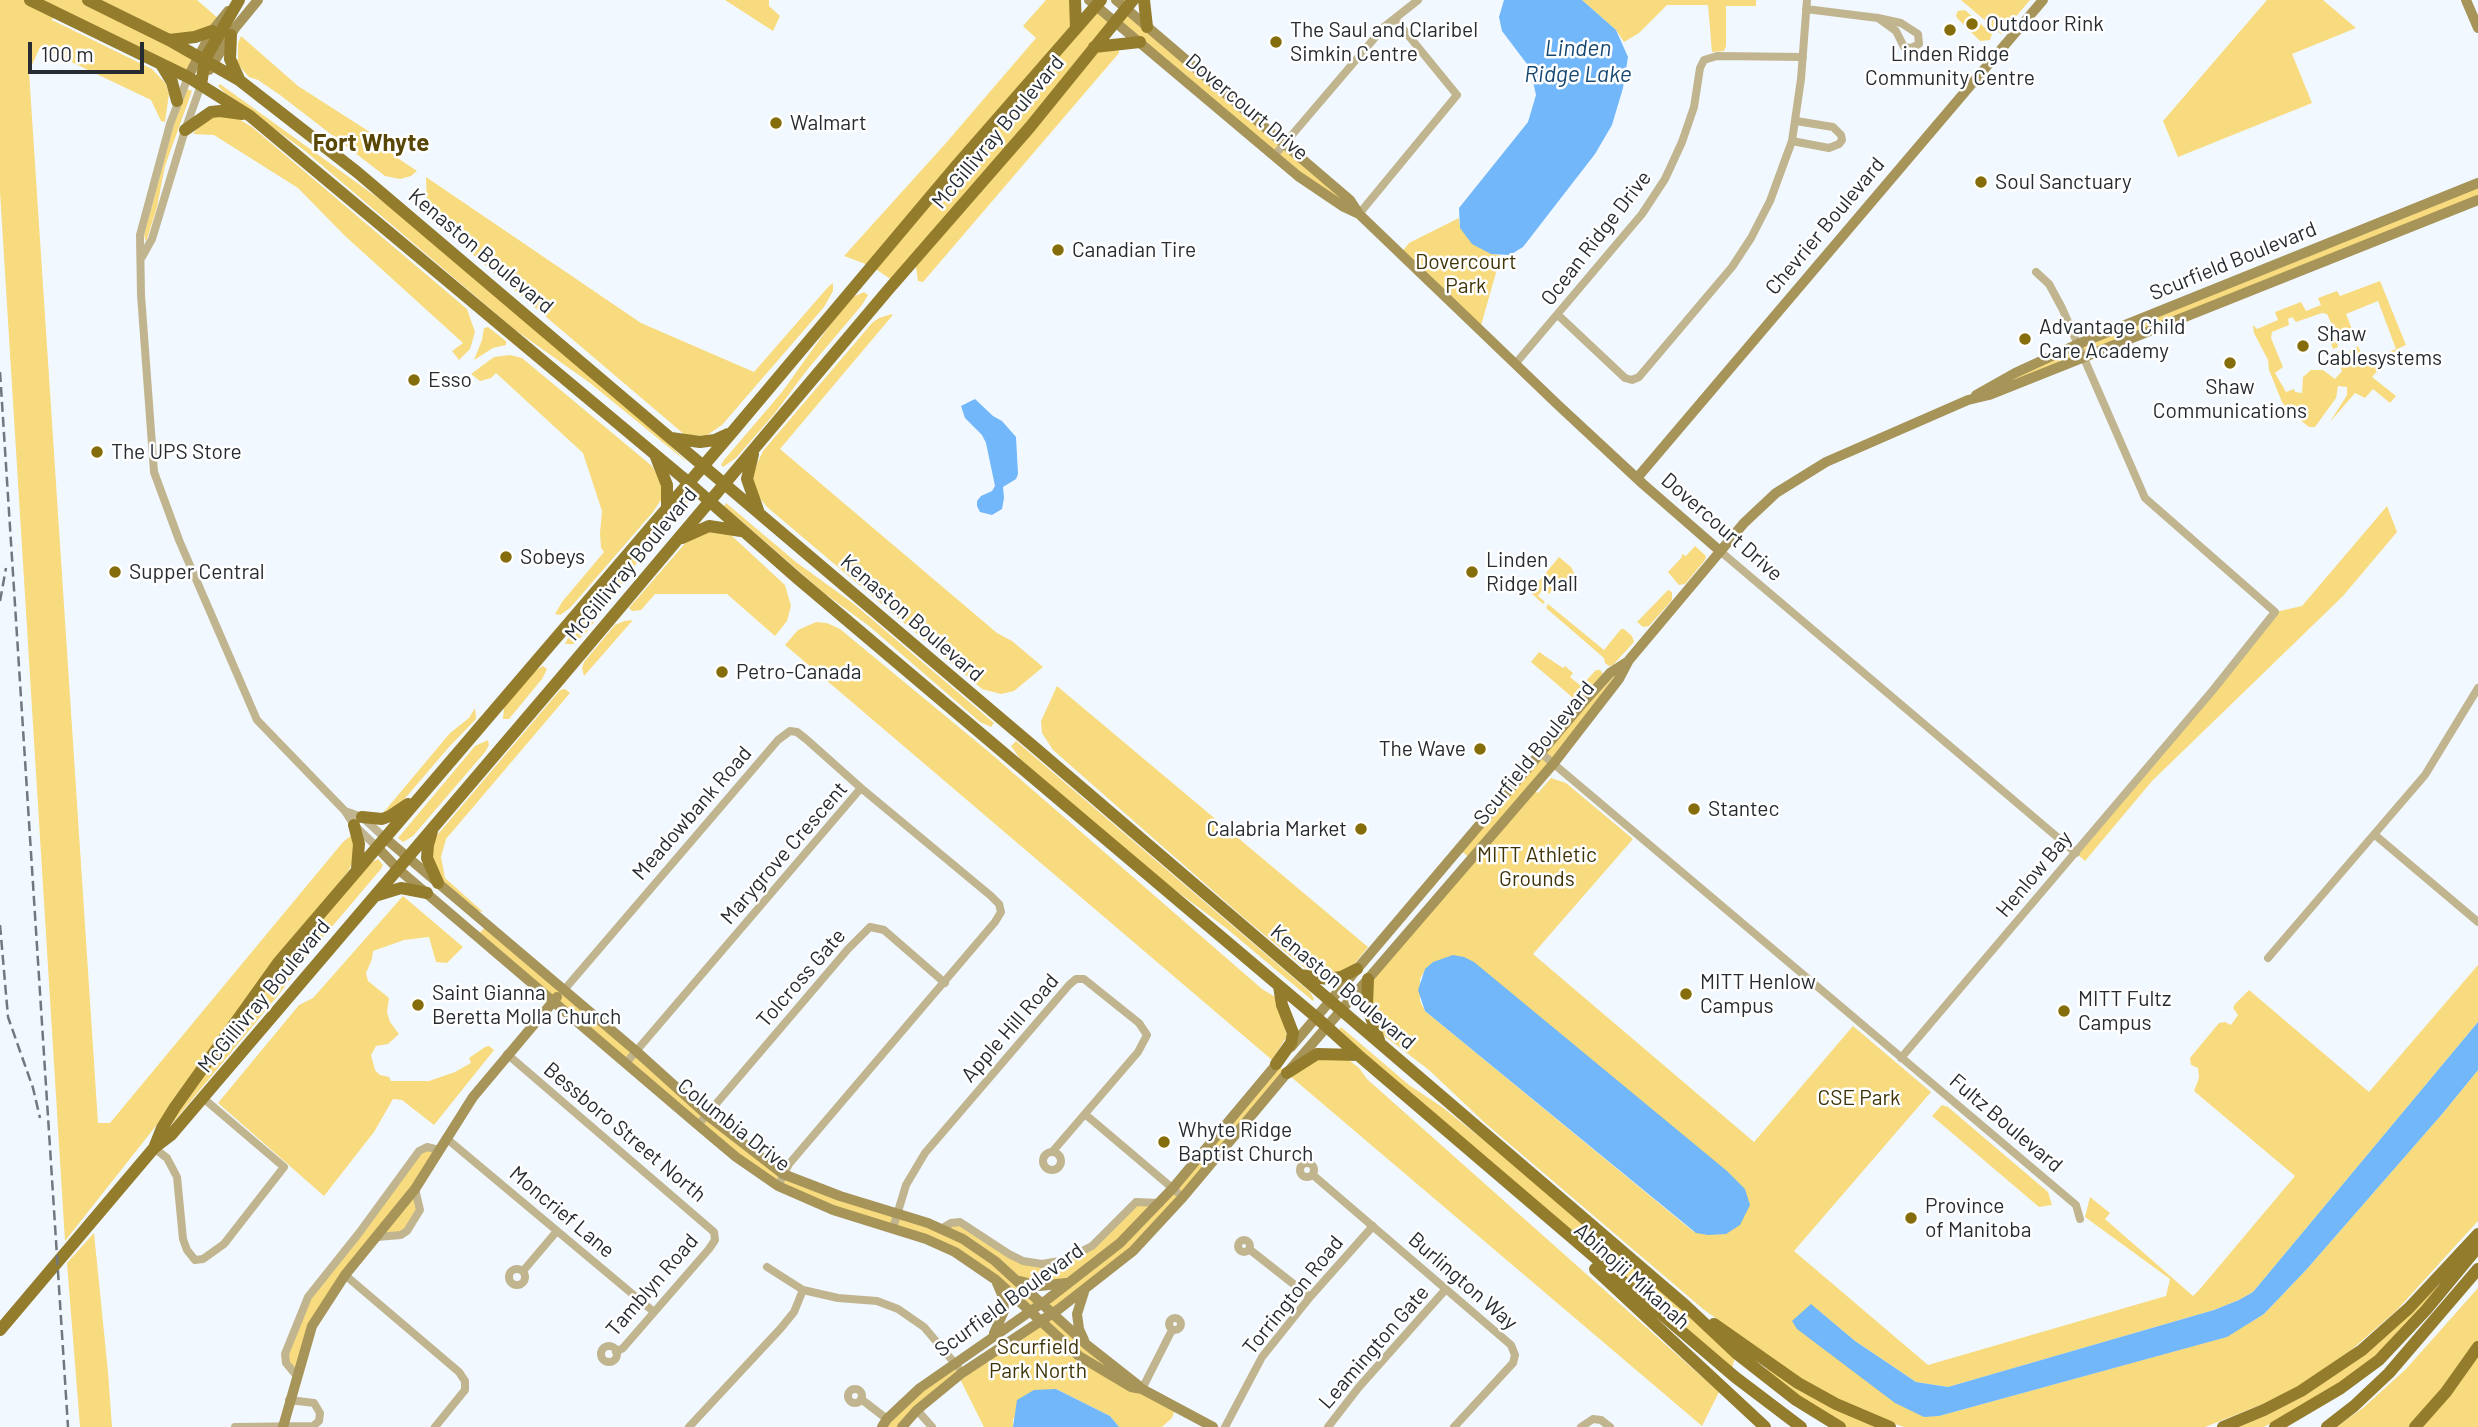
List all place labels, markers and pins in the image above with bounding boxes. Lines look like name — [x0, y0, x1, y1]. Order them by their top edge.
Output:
place label: Outdoor Rink — [1986, 11, 2104, 37]
marker: Outdoor Rink — [1964, 16, 1980, 32]
place label: The Saul and Claribel Simkin Centre — [1290, 17, 1478, 67]
marker: Linden Ridge Community Centre — [1942, 22, 1958, 38]
marker: The Saul and Claribel Simkin Centre — [1268, 34, 1284, 50]
place label: Linden Ridge Community Centre — [1865, 41, 2035, 91]
place label: Walmart — [790, 110, 867, 136]
marker: Walmart — [768, 115, 784, 131]
place label: Soul Sanctuary — [1995, 169, 2132, 195]
marker: Soul Sanctuary — [1973, 174, 1989, 190]
place label: Canadian Tire — [1072, 237, 1196, 263]
marker: Canadian Tire — [1050, 242, 1066, 258]
place label: Advantage Child Care Academy — [2039, 314, 2185, 364]
place label: Shaw Cablesystems — [2317, 321, 2442, 371]
marker: Advantage Child Care Academy — [2017, 331, 2033, 347]
marker: Shaw Cablesystems — [2295, 338, 2311, 354]
marker: Shaw Communications — [2222, 355, 2238, 371]
place label: Esso — [428, 367, 472, 393]
marker: Esso — [406, 372, 422, 388]
place label: Shaw Communications — [2153, 374, 2307, 424]
place label: The UPS Store — [111, 439, 242, 465]
marker: The UPS Store — [89, 444, 105, 460]
place label: Sobeys — [520, 544, 585, 570]
place label: Linden Ridge Mall — [1486, 547, 1578, 597]
marker: Sobeys — [498, 549, 514, 565]
place label: Supper Central — [129, 559, 265, 585]
marker: Supper Central — [107, 564, 123, 580]
marker: Linden Ridge Mall — [1464, 564, 1480, 580]
place label: Petro-Canada — [736, 659, 862, 685]
marker: Petro-Canada — [714, 664, 730, 680]
place label: The Wave — [1379, 736, 1466, 762]
marker: The Wave — [1472, 741, 1488, 757]
place label: Stantec — [1708, 796, 1779, 822]
marker: Stantec — [1686, 801, 1702, 817]
place label: Calabria Market — [1207, 816, 1347, 842]
marker: Calabria Market — [1353, 821, 1369, 837]
place label: MITT Henlow Campus — [1700, 969, 1816, 1019]
place label: Saint Gianna Beretta Molla Church — [432, 980, 621, 1030]
marker: MITT Henlow Campus — [1678, 986, 1694, 1002]
place label: MITT Fultz Campus — [2078, 986, 2171, 1036]
marker: Saint Gianna Beretta Molla Church — [410, 997, 426, 1013]
marker: MITT Fultz Campus — [2056, 1003, 2072, 1019]
place label: Whyte Ridge Baptist Church — [1178, 1117, 1313, 1167]
marker: Whyte Ridge Baptist Church — [1156, 1134, 1172, 1150]
place label: Province of Manitoba — [1925, 1193, 2031, 1243]
marker: Province of Manitoba — [1903, 1210, 1919, 1226]

